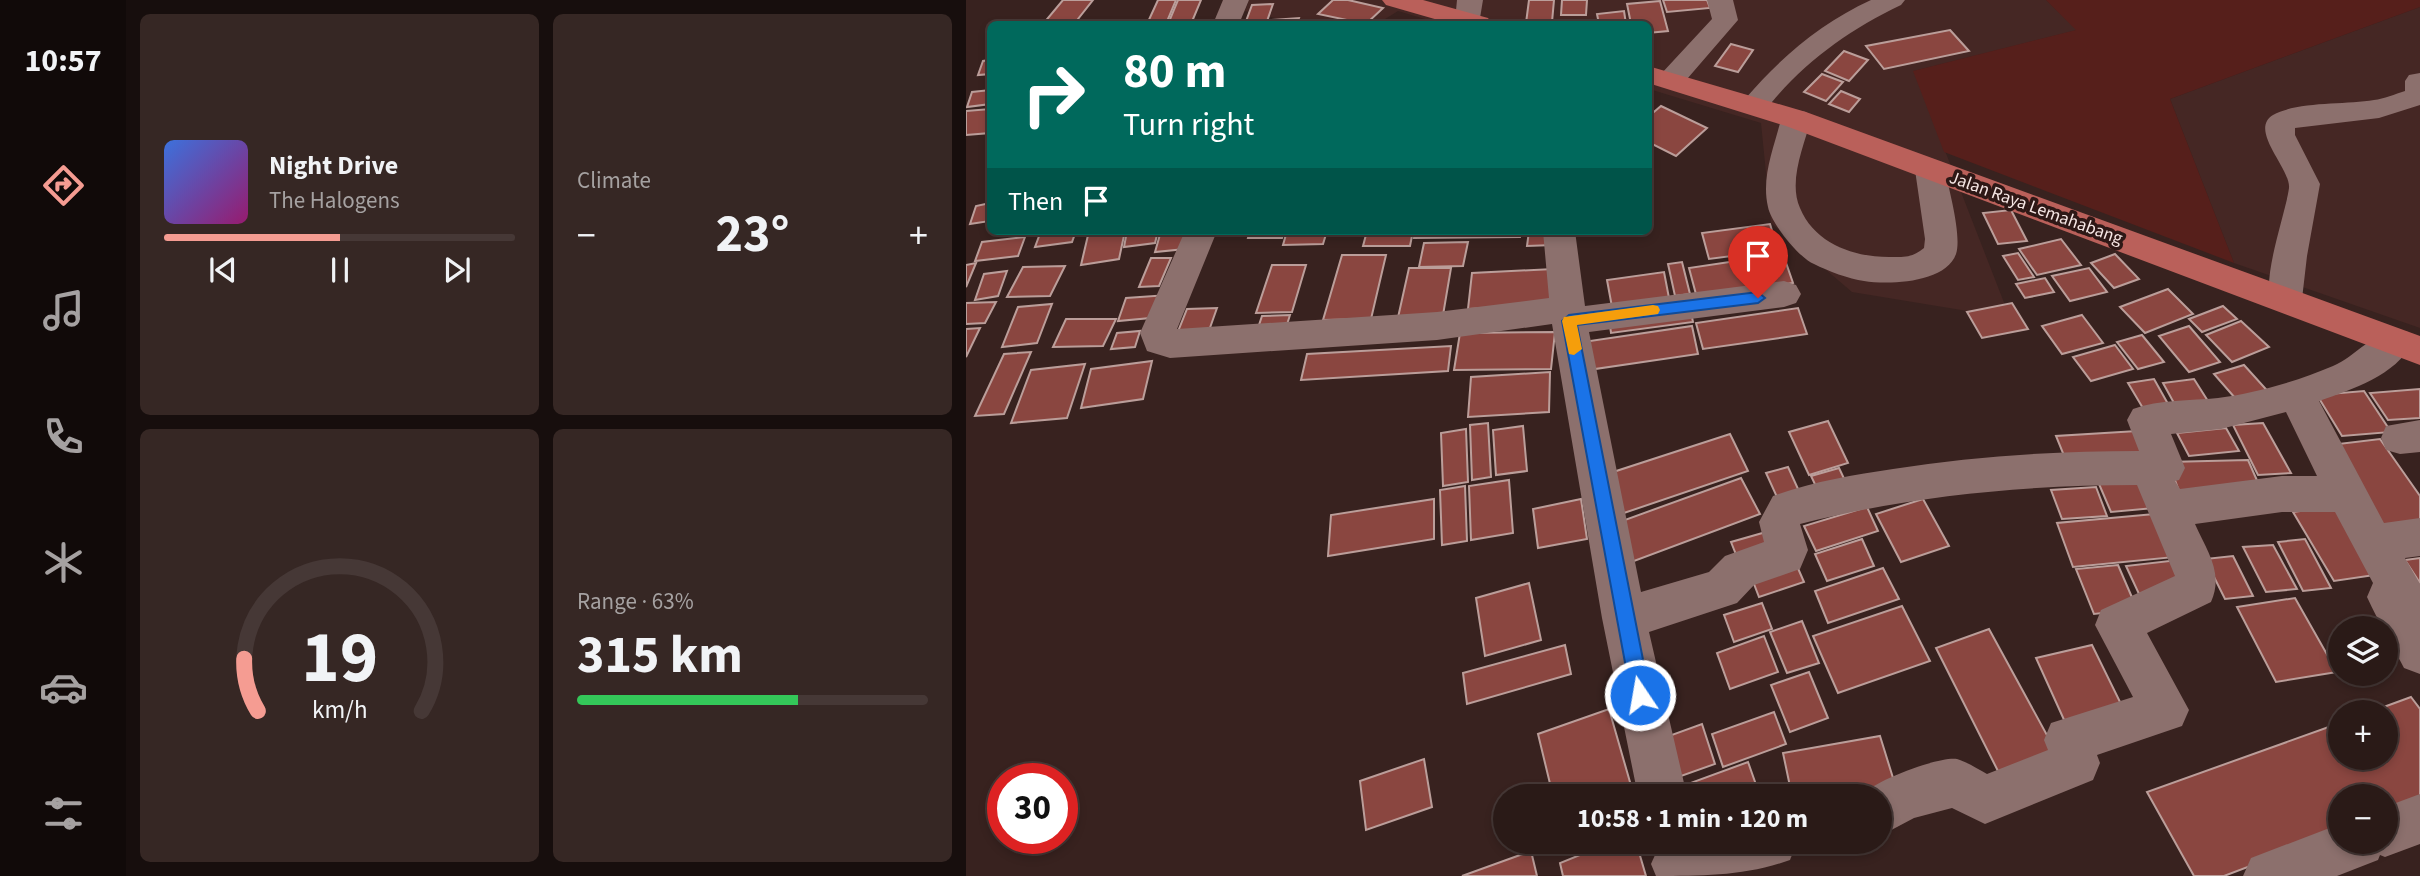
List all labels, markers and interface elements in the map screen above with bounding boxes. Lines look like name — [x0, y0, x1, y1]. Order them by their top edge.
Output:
text: 80 m — [1123, 37, 1227, 107]
text: 10:57 — [24, 38, 102, 84]
icon: right — [1008, 49, 1099, 140]
text: Turn right — [1123, 102, 1254, 148]
text: Night Drive — [269, 147, 398, 184]
icon: directions — [39, 161, 88, 210]
text: Climate — [577, 164, 651, 197]
street label: Jalan Raya Lemahabang — [1946, 165, 2126, 251]
icon: arrive — [1077, 182, 1115, 220]
text: Then — [1008, 183, 1063, 220]
text: The Halogens — [269, 184, 400, 217]
text: 23° — [716, 198, 789, 272]
text: − — [577, 209, 596, 263]
text: + — [909, 209, 928, 263]
pin — [1728, 226, 1788, 298]
icon: arrive — [1739, 237, 1777, 275]
icon: previous — [204, 251, 242, 289]
icon: pause — [321, 251, 359, 289]
icon: next — [438, 251, 476, 289]
icon: music — [39, 286, 88, 335]
icon: phone — [39, 412, 88, 461]
icon: climate — [39, 538, 88, 587]
text: Range · 63% — [577, 585, 694, 618]
text: 19 — [301, 607, 378, 711]
map controls — [2328, 616, 2398, 854]
button: layers — [2328, 616, 2398, 686]
text: 315 km — [577, 619, 743, 693]
position arrow — [1603, 658, 1677, 732]
icon: car — [39, 663, 88, 712]
text: km/h — [312, 692, 367, 728]
button: + — [2328, 700, 2398, 770]
speed limit sign: 30 — [987, 763, 1078, 854]
button: − — [2328, 784, 2398, 854]
icon: filters — [39, 789, 88, 838]
text: 10:58 · 1 min · 120 m — [1577, 800, 1808, 837]

